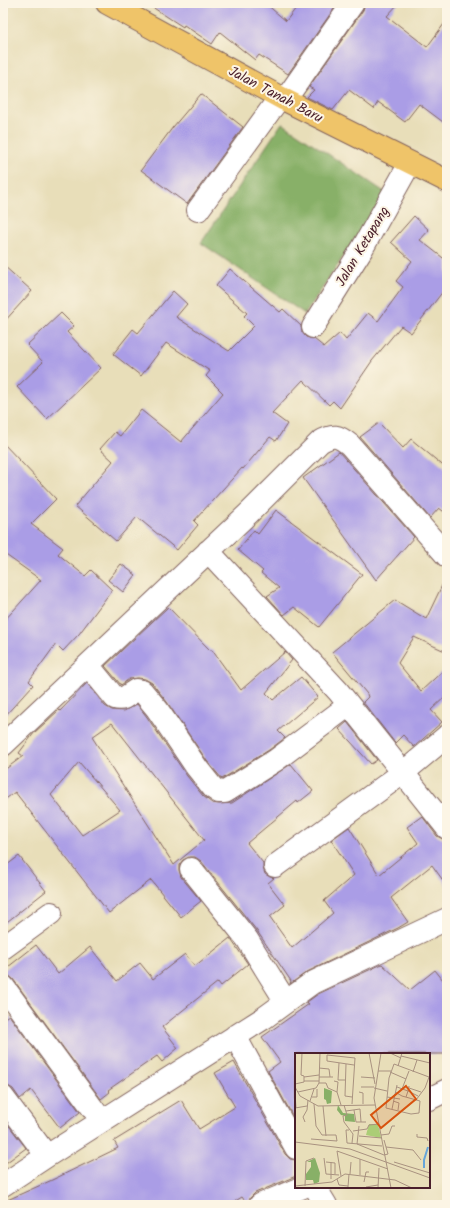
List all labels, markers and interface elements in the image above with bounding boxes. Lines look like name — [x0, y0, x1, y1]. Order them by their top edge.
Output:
street label: Jalan Tanah Baru — [224, 61, 327, 129]
street label: Jalan Ketapang — [330, 202, 395, 291]
inset map — [295, 1053, 430, 1188]

